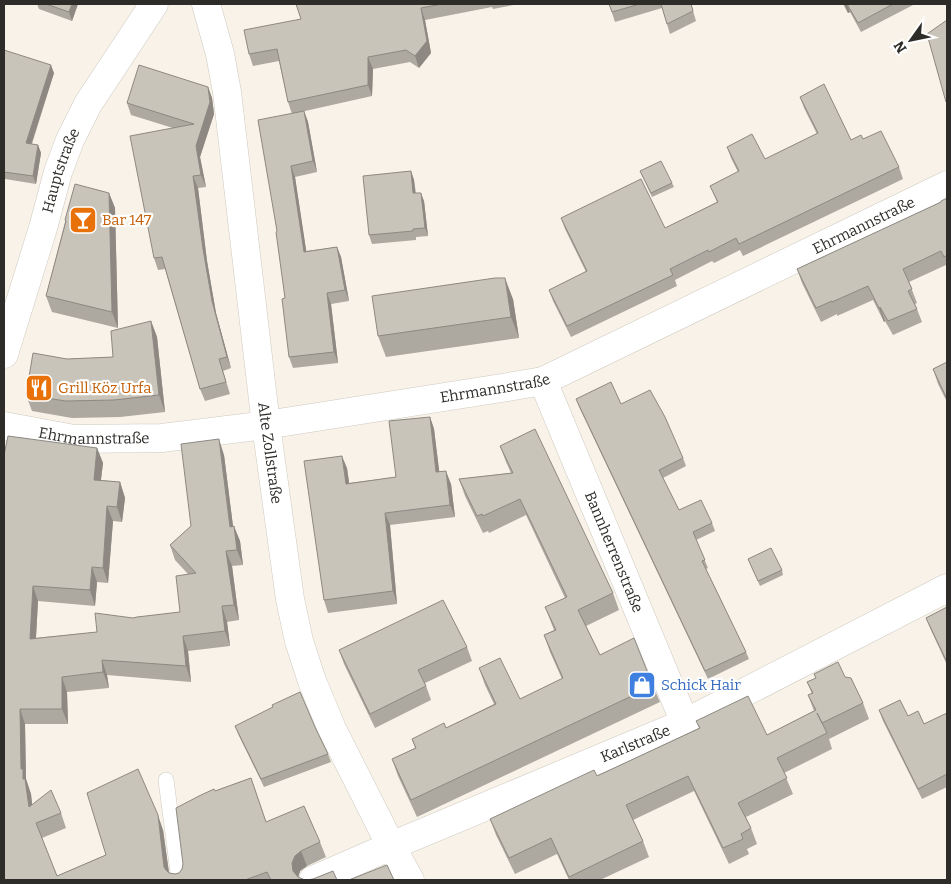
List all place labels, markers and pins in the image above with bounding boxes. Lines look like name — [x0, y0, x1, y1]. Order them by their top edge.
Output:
bar icon: Bar 147 — [68, 205, 98, 235]
place label: Bar 147 — [102, 211, 152, 229]
restaurant icon: Grill Köz Urfa — [24, 373, 54, 403]
place label: Grill Köz Urfa — [58, 379, 151, 397]
shop icon: Schick Hair — [627, 670, 657, 700]
place label: Schick Hair — [661, 676, 741, 694]

